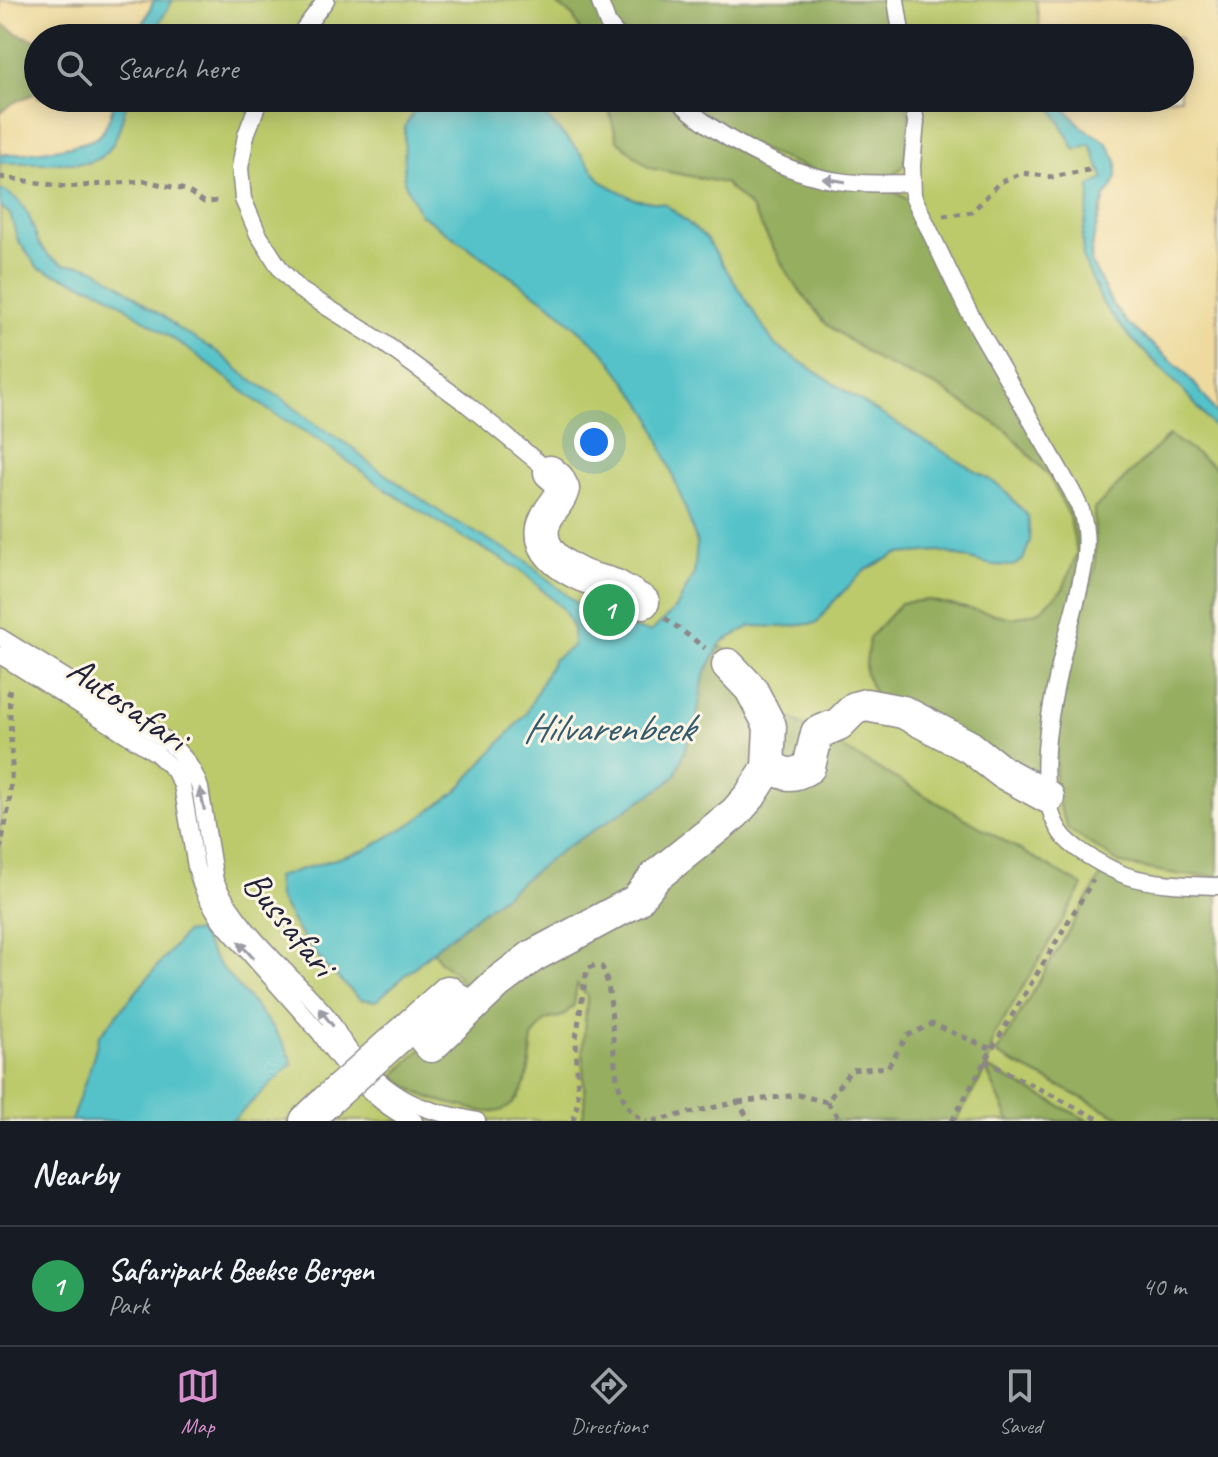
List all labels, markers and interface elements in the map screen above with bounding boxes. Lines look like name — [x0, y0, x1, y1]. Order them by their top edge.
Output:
search box — [24, 24, 1194, 112]
icon: search — [52, 46, 96, 90]
text: Search here — [116, 49, 238, 87]
one-way arrow — [821, 173, 846, 185]
your location — [574, 422, 614, 462]
pin: 1 — [583, 580, 635, 640]
street label: Autosafari — [59, 645, 200, 764]
water label: Hilvarenbeek — [523, 703, 700, 753]
one-way arrow — [195, 786, 208, 811]
street label: Bussafari — [233, 861, 349, 989]
one-way arrow — [238, 940, 256, 959]
one-way arrow — [319, 1007, 335, 1027]
text: Nearby — [32, 1152, 118, 1195]
text: Safaripark Beekse Bergen — [108, 1251, 374, 1289]
text: 1 — [52, 1270, 64, 1303]
text: 40 m — [1142, 1270, 1186, 1303]
text: Park — [108, 1289, 149, 1322]
tab: Map — [176, 1364, 220, 1440]
tab: Directions — [571, 1364, 647, 1440]
tab: Saved — [998, 1364, 1042, 1440]

